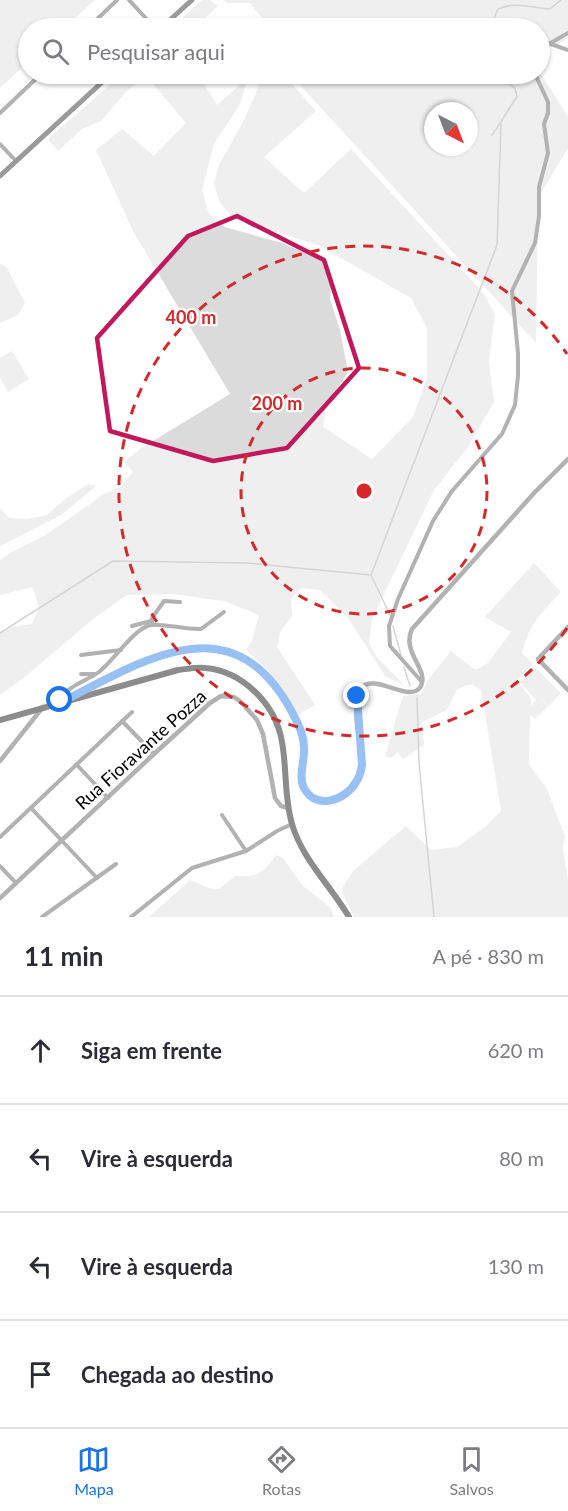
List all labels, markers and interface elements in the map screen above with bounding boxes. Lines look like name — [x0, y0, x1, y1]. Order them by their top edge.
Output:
search box — [18, 18, 550, 84]
icon: search — [39, 35, 72, 68]
text: Pesquisar aqui — [87, 38, 225, 65]
north arrow — [424, 102, 478, 156]
text: 400 m — [166, 306, 216, 328]
text: 200 m — [252, 392, 302, 414]
centre of rings — [354, 481, 374, 501]
route end — [343, 682, 369, 708]
street label: Rua Fioravante Pozza — [70, 685, 210, 814]
route start — [46, 686, 72, 712]
text: 11 min — [24, 940, 104, 972]
text: A pé · 830 m — [432, 944, 544, 968]
icon: ahead — [24, 1034, 57, 1067]
text: Siga em frente — [81, 1037, 222, 1064]
text: 620 m — [488, 1038, 544, 1062]
icon: left — [24, 1142, 57, 1175]
text: Vire à esquerda — [81, 1145, 233, 1172]
text: 80 m — [499, 1146, 544, 1170]
icon: left — [24, 1250, 57, 1283]
text: Vire à esquerda — [81, 1253, 233, 1280]
text: 130 m — [488, 1254, 544, 1278]
icon: arrive — [24, 1358, 57, 1391]
text: Chegada ao destino — [81, 1361, 274, 1388]
tab: Mapa — [74, 1443, 114, 1498]
tab: Rotas — [262, 1443, 301, 1498]
tab: Salvos — [449, 1443, 494, 1498]

